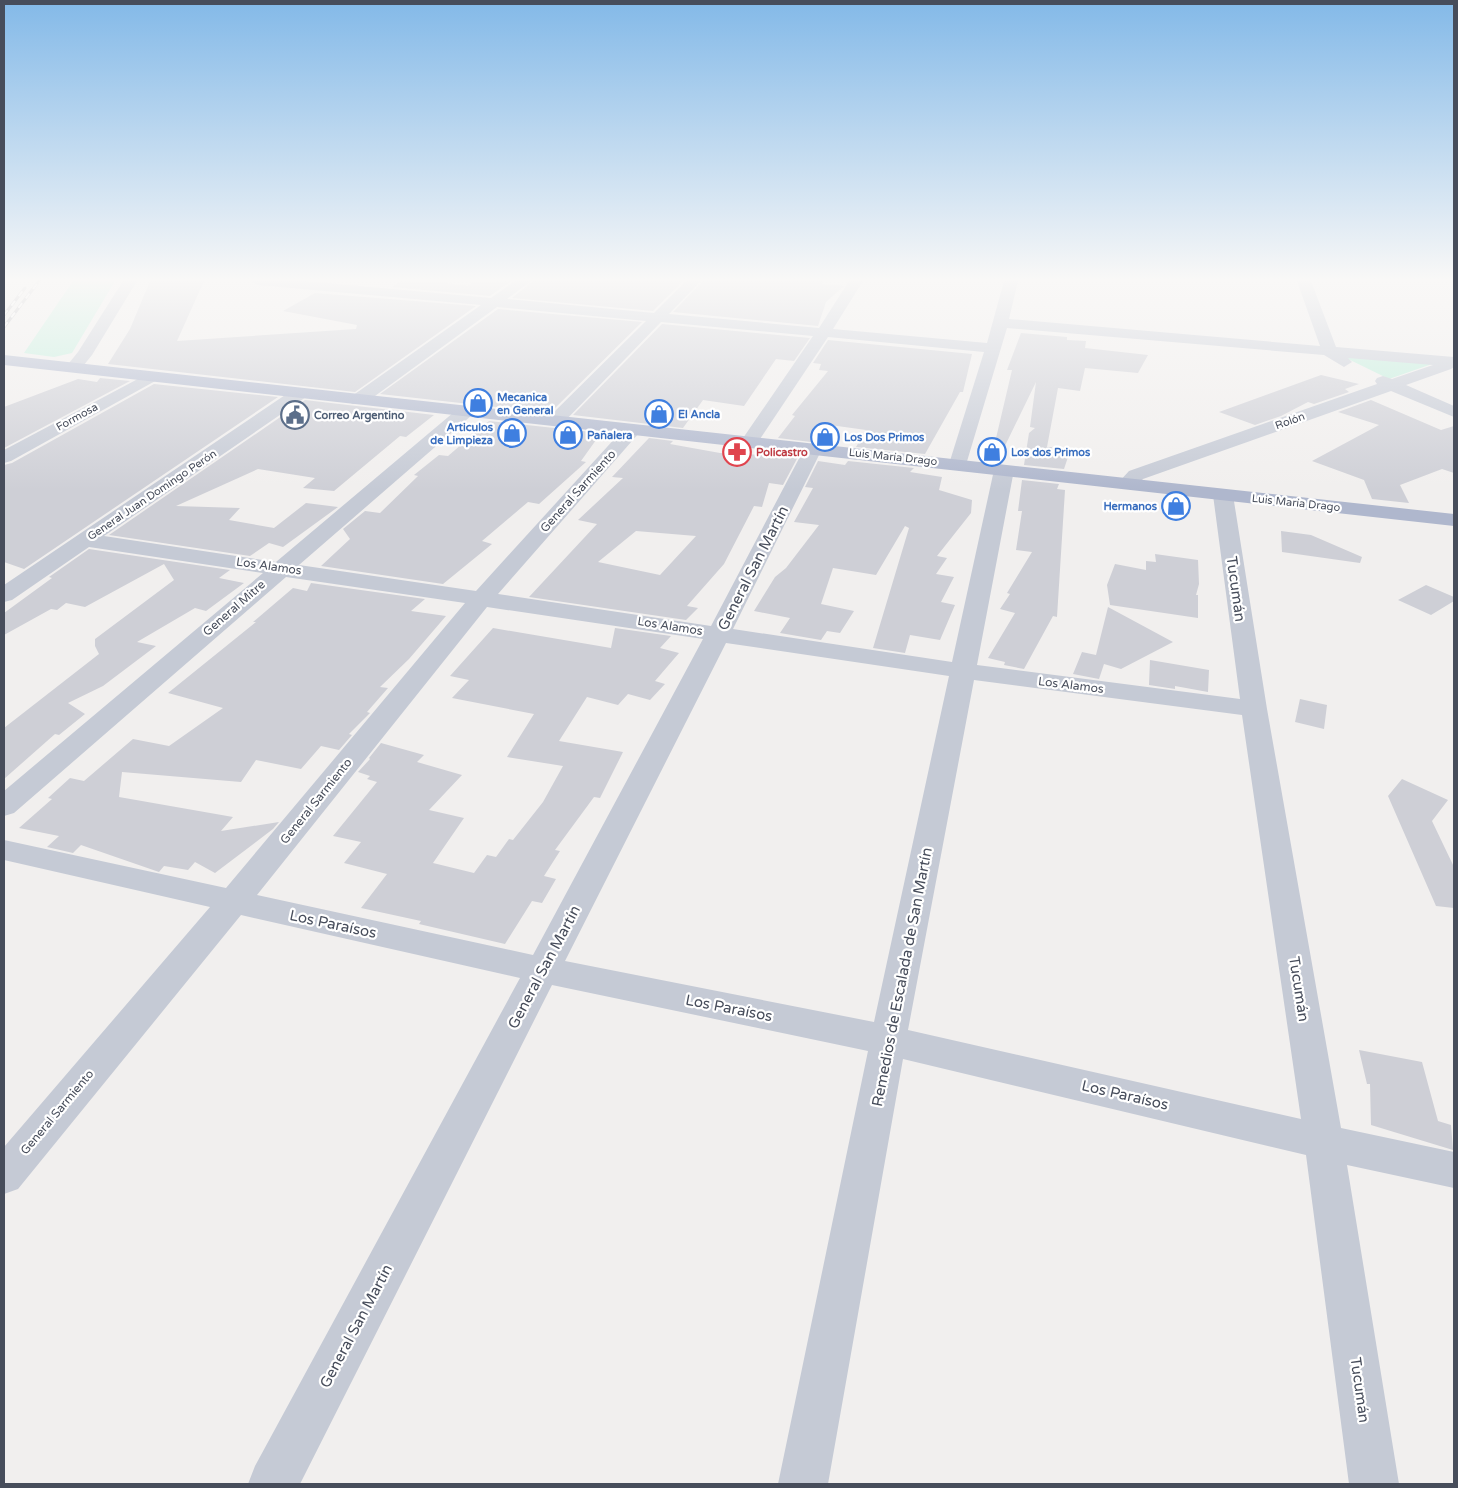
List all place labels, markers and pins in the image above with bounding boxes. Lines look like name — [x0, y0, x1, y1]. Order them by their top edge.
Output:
shop icon: Mecanica en General — [463, 388, 493, 418]
place label: Mecanica en General — [497, 391, 554, 417]
shop icon: El Ancla — [644, 399, 674, 429]
public building icon: Correo Argentino — [280, 400, 310, 430]
place label: El Ancla — [678, 408, 720, 421]
place label: Correo Argentino — [314, 409, 405, 423]
shop icon: Articulos de Limpieza — [497, 418, 527, 448]
shop icon: Pañalera — [553, 420, 583, 450]
place label: Articulos de Limpieza — [430, 421, 494, 448]
shop icon: Los Dos Primos — [810, 422, 840, 452]
place label: Pañalera — [587, 429, 633, 442]
place label: Los Dos Primos — [844, 431, 925, 444]
pharmacy icon: Policastro — [722, 437, 752, 467]
shop icon: Los dos Primos — [977, 437, 1007, 467]
place label: Policastro — [756, 446, 808, 459]
place label: Los dos Primos — [1011, 446, 1091, 459]
shop icon: Hermanos — [1161, 491, 1191, 521]
place label: Hermanos — [1103, 500, 1158, 513]

